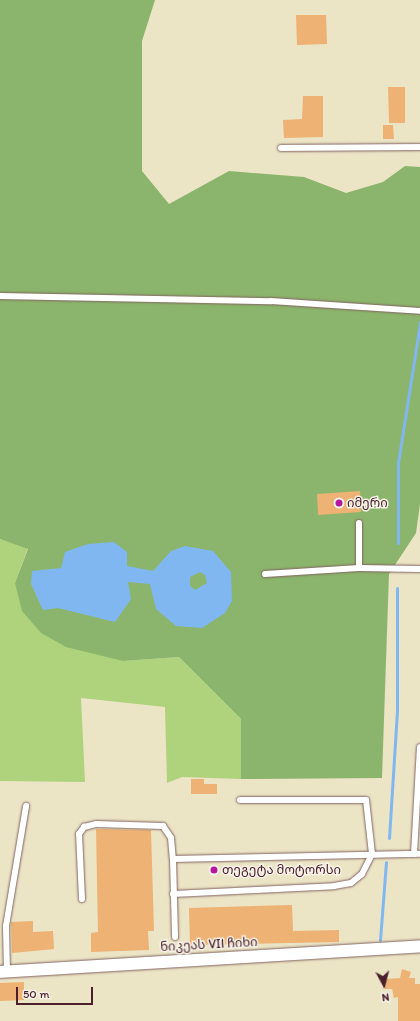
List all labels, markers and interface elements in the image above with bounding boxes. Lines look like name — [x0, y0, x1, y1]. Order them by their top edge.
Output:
place label: იმერი — [347, 495, 388, 511]
marker: იმერი — [334, 498, 344, 508]
place label: თეგეტა მოტორსი — [222, 862, 341, 878]
marker: თეგეტა მოტორსი — [209, 865, 219, 875]
street label: ნიკეას VII ჩიხი — [160, 935, 258, 955]
north arrow — [364, 965, 404, 1005]
scale bar — [18, 979, 95, 1005]
text: 50 m — [23, 987, 49, 1001]
text: N — [381, 991, 390, 1004]

